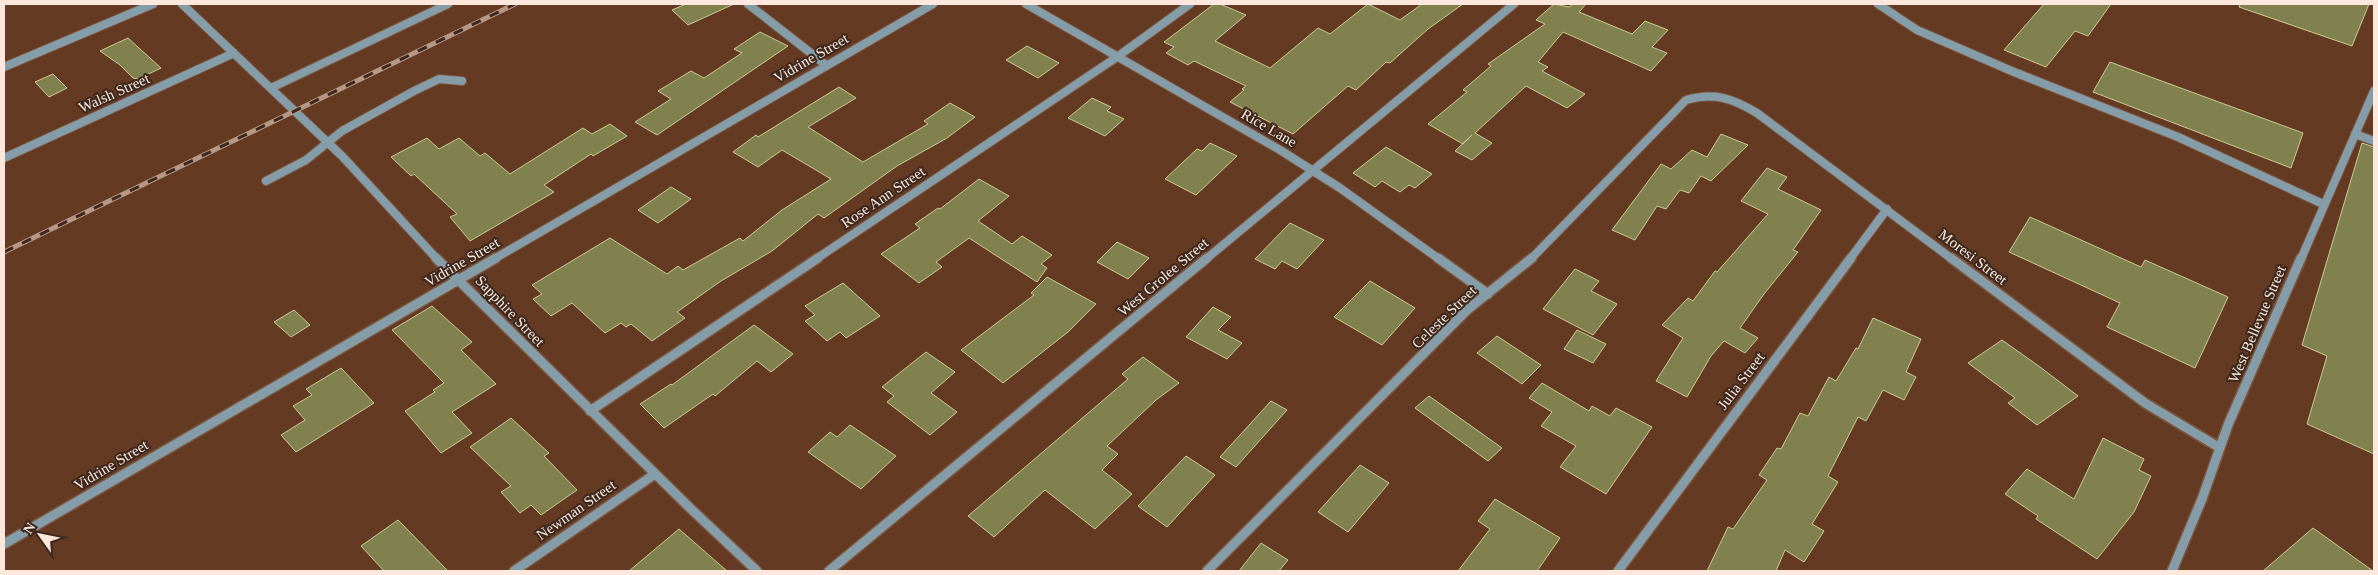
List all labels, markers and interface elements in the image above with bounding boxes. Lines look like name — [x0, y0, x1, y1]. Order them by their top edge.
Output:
street label: Vidrine Street — [771, 30, 852, 86]
street label: Walsh Street — [76, 70, 153, 116]
street label: Rice Lane — [1238, 106, 1300, 150]
street label: Rose Ann Street — [838, 163, 929, 231]
street label: Moresi Street — [1936, 226, 2011, 288]
street label: Vidrine Street — [422, 234, 503, 290]
street label: West Grolee Street — [1115, 234, 1212, 319]
street label: West Bellevue Street — [2225, 262, 2289, 385]
street label: Sapphire Street — [472, 272, 548, 350]
street label: Celeste Street — [1409, 282, 1480, 352]
street label: Julia Street — [1714, 349, 1768, 413]
street label: Vidrine Street — [71, 436, 152, 493]
street label: Newman Street — [533, 476, 619, 543]
north arrow — [15, 510, 65, 560]
text: N — [20, 520, 39, 537]

